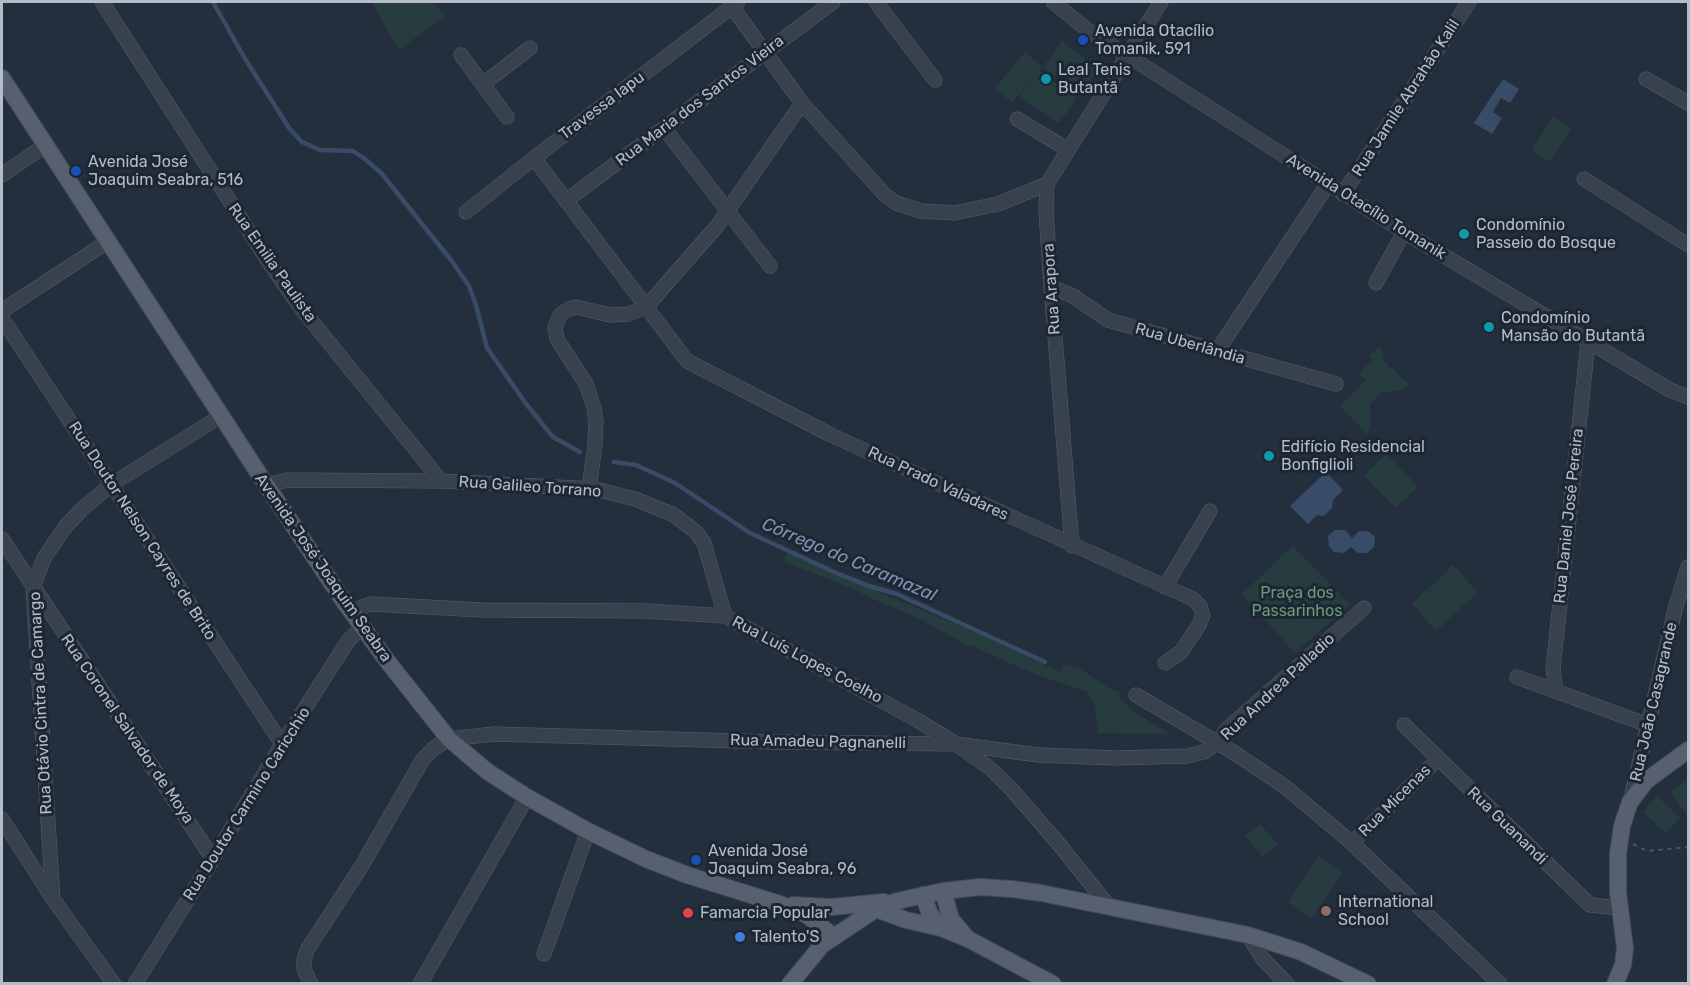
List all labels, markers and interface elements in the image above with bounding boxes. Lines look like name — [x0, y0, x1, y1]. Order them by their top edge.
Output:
street label: Rua Jamile Abrahão Kalil — [1348, 16, 1464, 180]
place label: Avenida Otacílio Tomanik, 591 — [1095, 21, 1214, 59]
street label: Rua Maria dos Santos Vieira — [612, 31, 788, 171]
marker: Avenida Otacílio Tomanik, 591 — [1076, 33, 1090, 47]
place label: Leal Tenis Butantã — [1058, 60, 1131, 98]
street label: Travessa Iapu — [556, 68, 648, 144]
marker: Leal Tenis Butantã — [1039, 72, 1053, 86]
street label: Avenida Otacílio Tomanik — [1282, 150, 1450, 264]
place label: Avenida José Joaquim Seabra, 516 — [88, 152, 243, 190]
marker: Avenida José Joaquim Seabra, 516 — [69, 164, 83, 178]
street label: Rua Emilia Paulista — [224, 200, 320, 326]
place label: Condomínio Passeio do Bosque — [1476, 215, 1616, 253]
marker: Condomínio Passeio do Bosque — [1457, 227, 1471, 241]
street label: Rua Arapora — [1039, 243, 1065, 335]
place label: Condomínio Mansão do Butantã — [1501, 308, 1645, 346]
street label: Rua Uberlândia — [1133, 319, 1247, 369]
marker: Condomínio Mansão do Butantã — [1482, 320, 1496, 334]
street label: Rua Doutor Nelson Cayres de Brito — [64, 418, 220, 644]
street label: Rua Daniel José Pereira — [1550, 427, 1588, 605]
place label: Edifício Residencial Bonfiglioli — [1281, 437, 1425, 475]
street label: Rua Prado Valadares — [865, 443, 1011, 525]
marker: Edifício Residencial Bonfiglioli — [1262, 449, 1276, 463]
street label: Avenida José Joaquim Seabra — [251, 470, 395, 666]
street label: Rua Galileo Torrano — [458, 472, 602, 502]
water label: Córrego do Caramazal — [758, 513, 940, 607]
park label: Praça dos Passarinhos — [1252, 583, 1342, 621]
street label: Rua Otávio Cintra de Camargo — [26, 591, 56, 815]
street label: Rua Luís Lopes Coelho — [729, 612, 885, 708]
street label: Rua João Casagrande — [1626, 620, 1682, 784]
street label: Rua Andrea Palladio — [1217, 629, 1339, 745]
street label: Rua Coronel Salvador de Moya — [56, 631, 198, 827]
street label: Rua Doutor Carmino Caricchio — [179, 704, 315, 904]
street label: Rua Amadeu Pagnanelli — [730, 731, 906, 753]
street label: Rua Micenas — [1355, 761, 1435, 841]
street label: Rua Guanandi — [1463, 783, 1551, 869]
place label: Avenida José Joaquim Seabra, 96 — [708, 841, 856, 879]
marker: Avenida José Joaquim Seabra, 96 — [689, 853, 703, 867]
place label: International School — [1338, 892, 1433, 930]
place label: Famarcia Popular — [700, 903, 829, 923]
marker: International School — [1319, 904, 1333, 918]
marker: Famarcia Popular — [681, 906, 695, 920]
place label: Talento'S — [752, 927, 819, 947]
marker: Talento'S — [733, 930, 747, 944]

